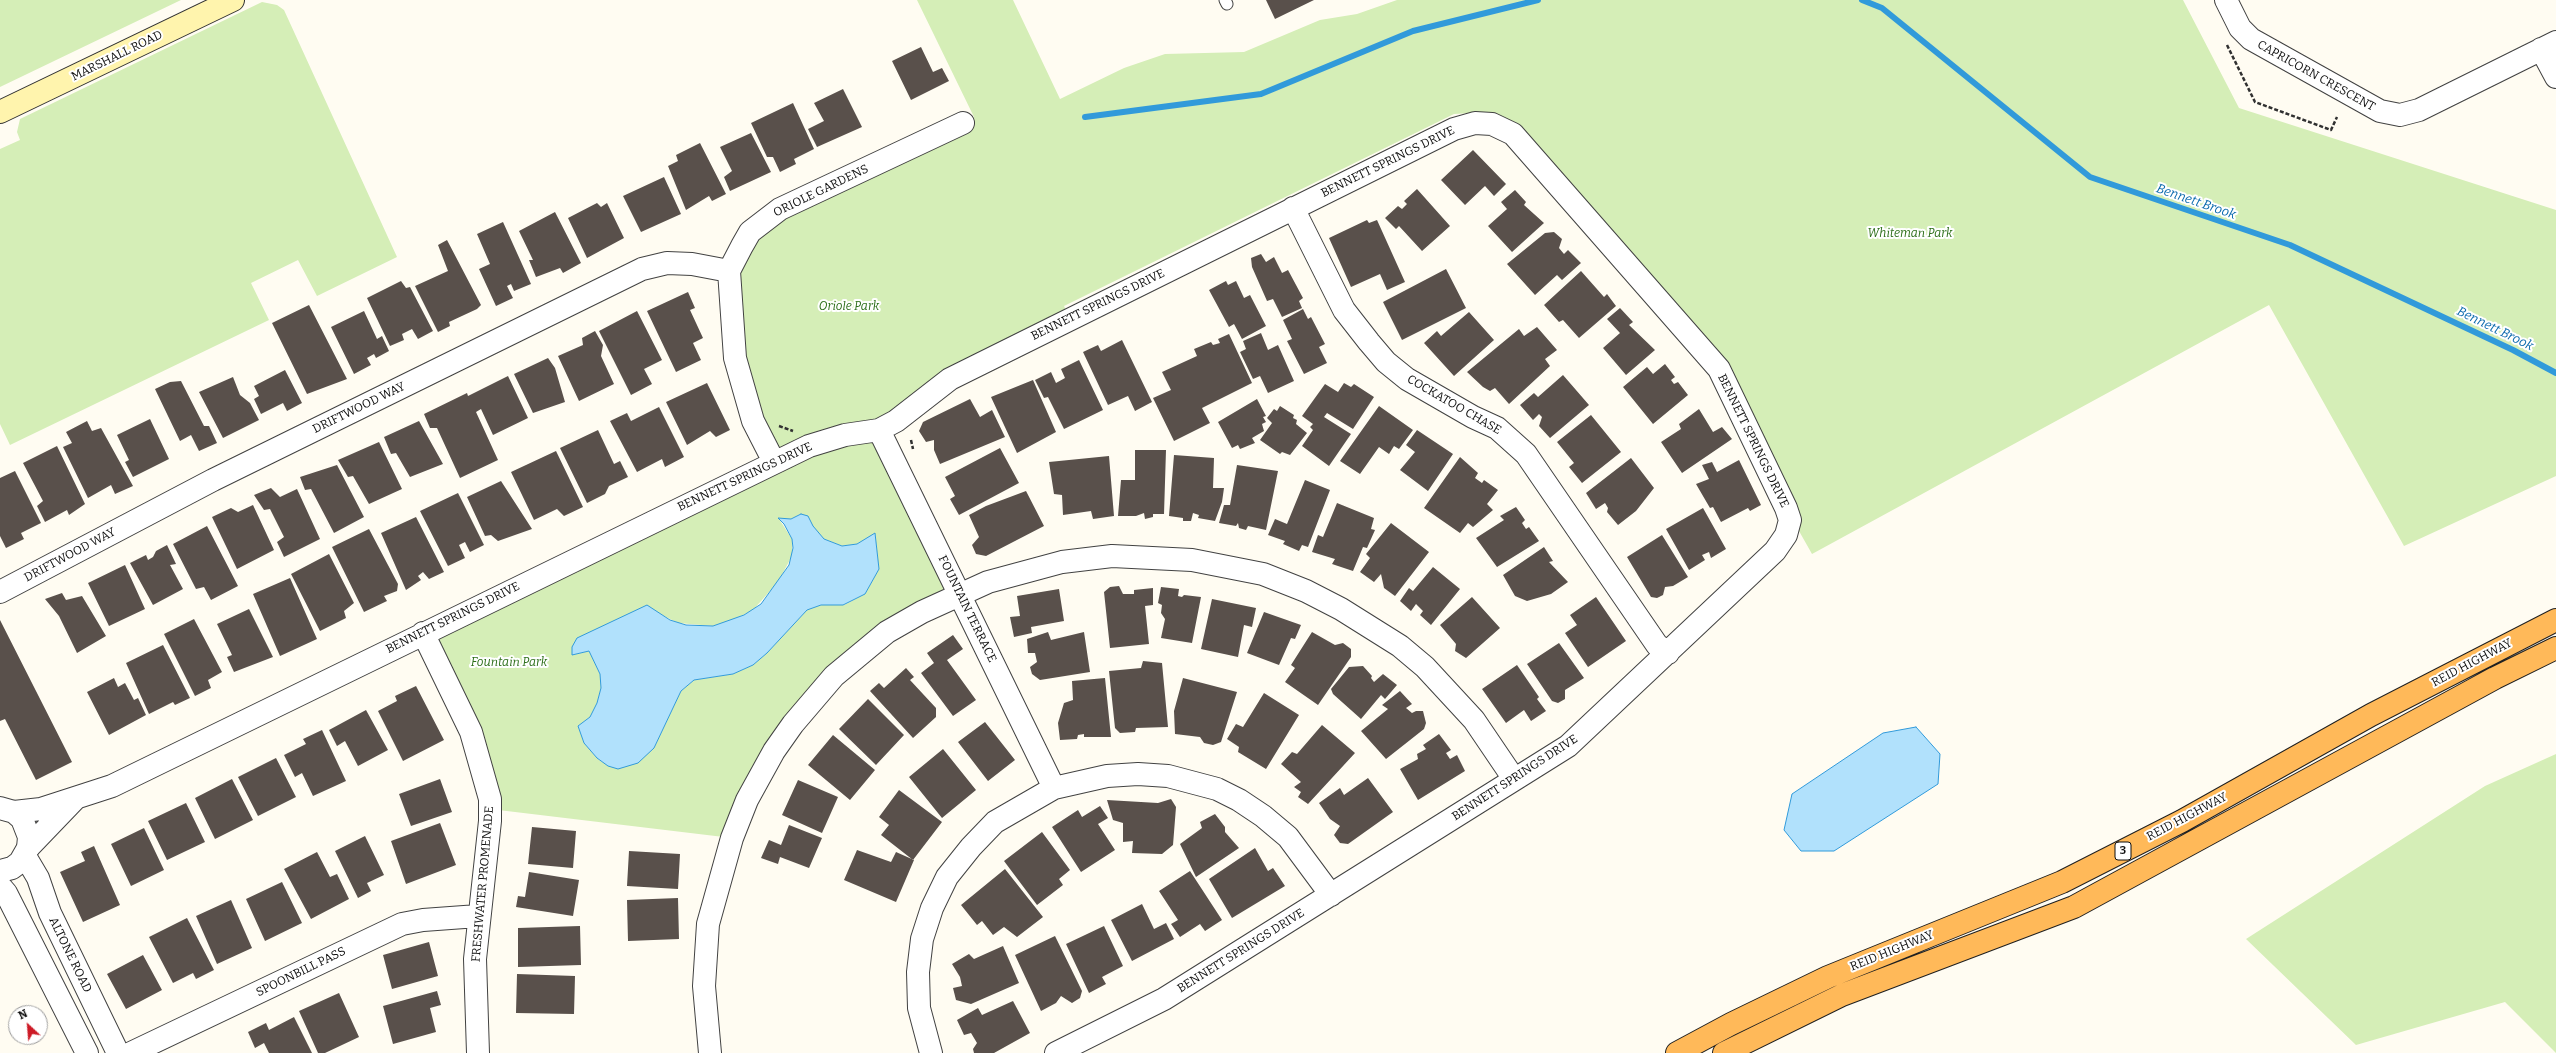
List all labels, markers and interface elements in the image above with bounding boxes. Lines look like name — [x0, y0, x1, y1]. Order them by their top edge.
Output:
street label: MARSHALL ROAD — [69, 28, 165, 84]
street label: CAPRICORN CRESCENT — [2255, 38, 2377, 114]
street label: BENNETT SPRINGS DRIVE — [1319, 123, 1457, 201]
street label: ORIOLE GARDENS — [771, 162, 871, 220]
water label: Bennett Brook — [2154, 181, 2238, 223]
park label: Whiteman Park — [1868, 227, 1952, 241]
street label: BENNETT SPRINGS DRIVE — [1029, 266, 1167, 344]
park label: Oriole Park — [819, 300, 879, 314]
water label: Bennett Brook — [2454, 304, 2536, 354]
street label: COCKATOO CHASE — [1404, 372, 1504, 438]
street label: BENNETT SPRINGS DRIVE — [1714, 372, 1792, 510]
street label: DRIFTWOOD WAY — [310, 379, 408, 437]
street label: BENNETT SPRINGS DRIVE — [675, 439, 815, 515]
street label: DRIFTWOOD WAY — [22, 525, 118, 585]
street label: FOUNTAIN TERRACE — [935, 553, 999, 665]
street label: BENNETT SPRINGS DRIVE — [384, 579, 522, 657]
street label: REID HIGHWAY — [2429, 636, 2515, 690]
park label: Fountain Park — [471, 656, 547, 670]
street label: BENNETT SPRINGS DRIVE — [1449, 732, 1581, 824]
street label: REID HIGHWAY — [2144, 790, 2230, 844]
street label: FRESHWATER PROMENADE — [469, 805, 497, 963]
road number: 3 — [2115, 842, 2131, 860]
street label: BENNETT SPRINGS DRIVE — [1175, 906, 1307, 996]
street label: ALTONE ROAD — [46, 915, 94, 995]
street label: REID HIGHWAY — [1848, 928, 1936, 974]
street label: SPOONBILL PASS — [254, 944, 348, 1000]
north arrow — [8, 1005, 48, 1045]
text: N — [16, 1007, 30, 1022]

